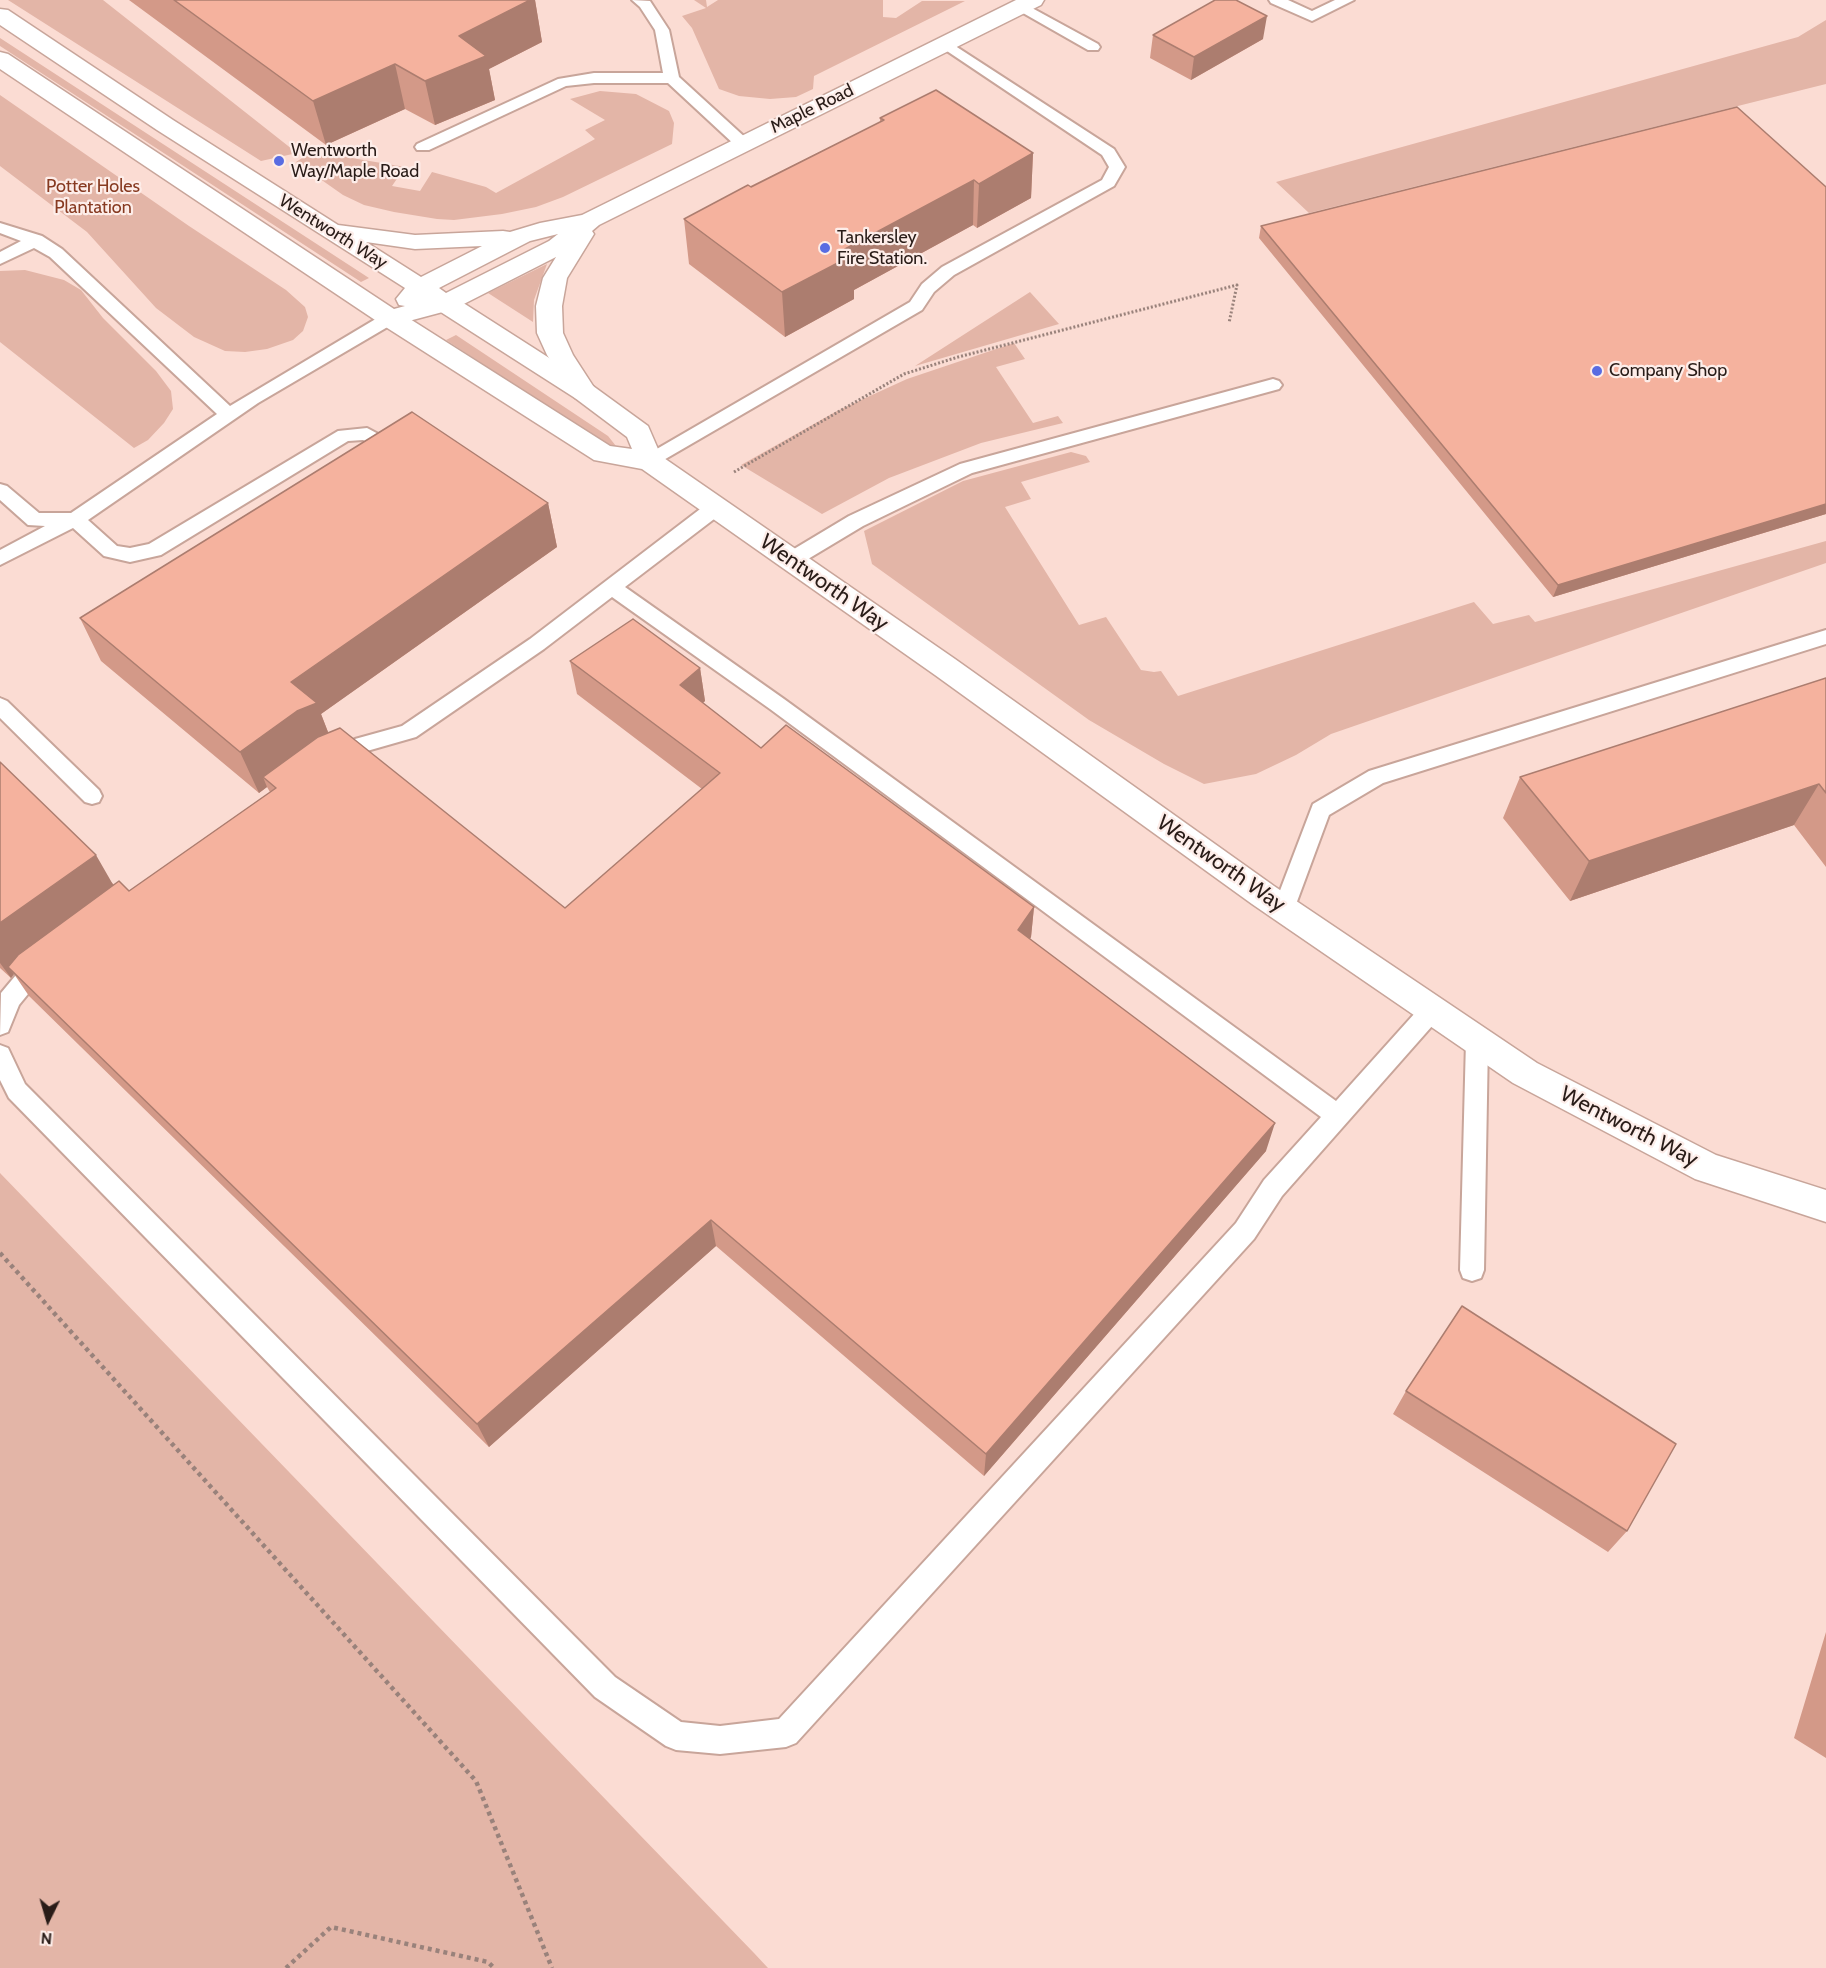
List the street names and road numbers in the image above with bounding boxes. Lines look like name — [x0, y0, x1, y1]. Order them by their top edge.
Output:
street label: Maple Road — [767, 80, 857, 138]
street label: Wentworth Way — [275, 190, 391, 274]
street label: Wentworth Way — [755, 529, 893, 637]
street label: Wentworth Way — [1152, 810, 1290, 918]
street label: Wentworth Way — [1556, 1081, 1702, 1173]

